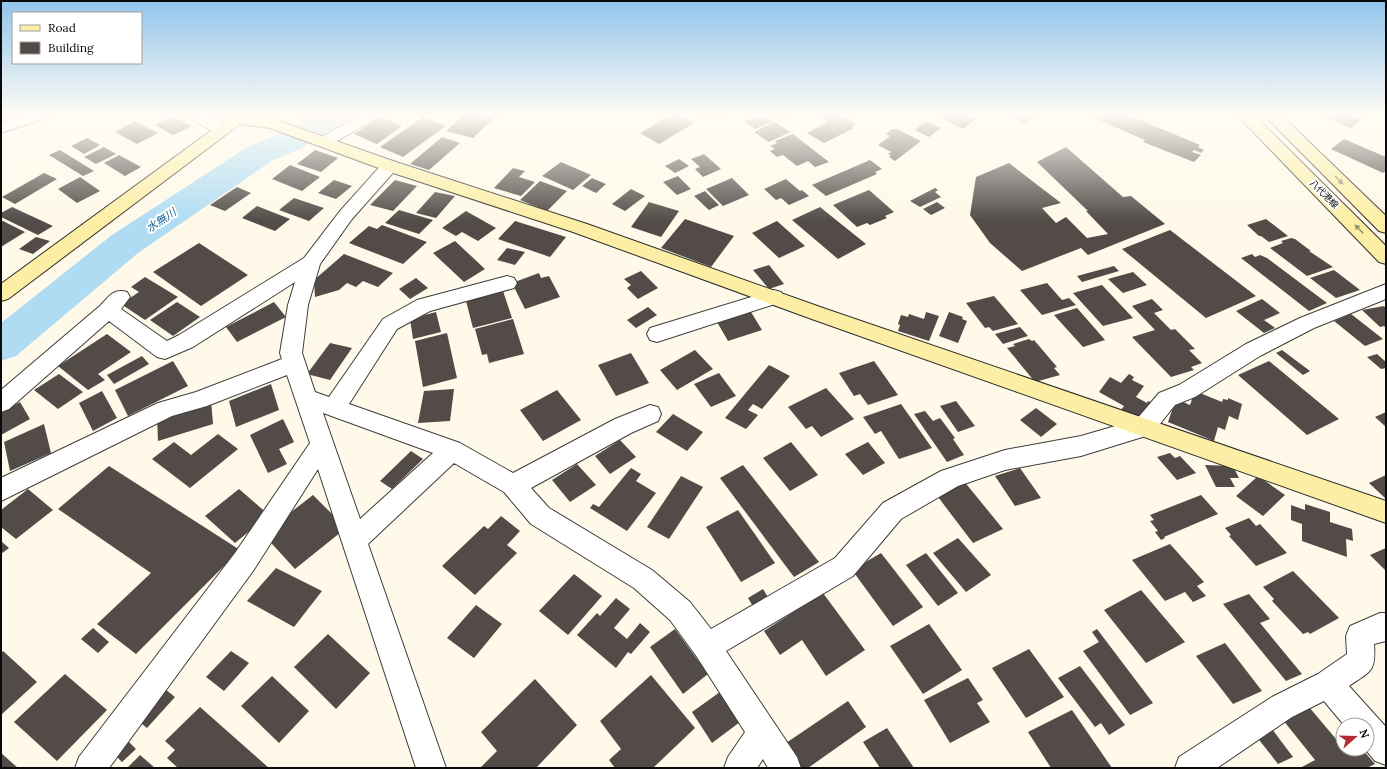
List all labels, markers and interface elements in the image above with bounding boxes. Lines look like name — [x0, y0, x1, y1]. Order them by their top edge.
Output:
legend — [12, 12, 142, 64]
text: Road — [48, 20, 76, 35]
text: Building — [48, 40, 94, 55]
one-way arrow — [1334, 176, 1344, 185]
street label: 八代港線 — [1308, 177, 1342, 211]
water label: 水無川 — [143, 204, 179, 235]
one-way arrow — [1354, 224, 1363, 234]
north arrow — [1335, 717, 1375, 757]
text: N — [1356, 727, 1373, 740]

